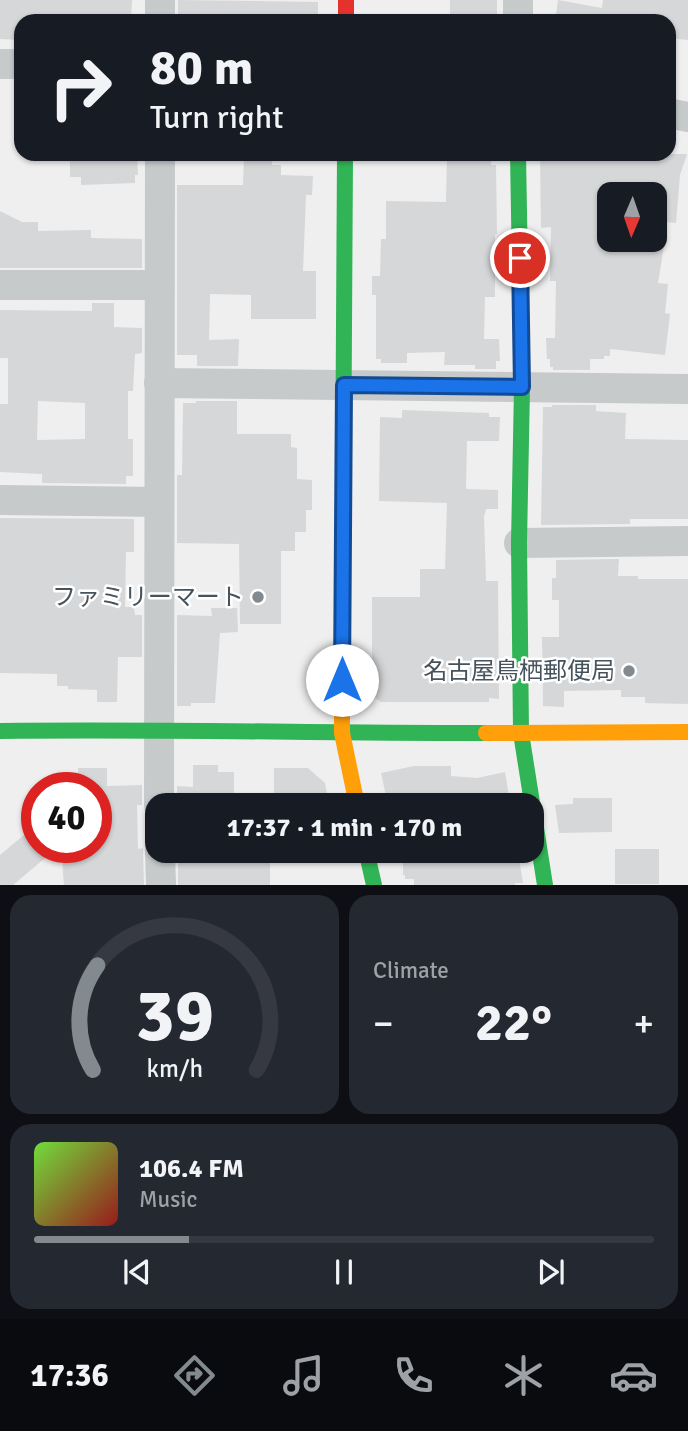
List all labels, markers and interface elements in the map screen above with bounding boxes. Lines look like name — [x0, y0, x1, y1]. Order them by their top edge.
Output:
text: 80 m — [150, 38, 253, 98]
icon: right — [35, 42, 126, 133]
text: Turn right — [150, 98, 283, 137]
north arrow — [597, 182, 667, 252]
map controls — [597, 182, 667, 252]
pin — [490, 228, 550, 288]
icon: arrive — [501, 239, 539, 277]
place label: ファミリーマート — [52, 582, 244, 612]
marker: ファミリーマート — [250, 589, 266, 605]
position arrow — [305, 643, 379, 717]
place label: 名古屋鳥栖郵便局 — [423, 656, 615, 686]
marker: 名古屋鳥栖郵便局 — [621, 663, 637, 679]
speed limit sign: 40 — [21, 772, 112, 863]
text: 17:37 · 1 min · 170 m — [227, 812, 462, 844]
text: Climate — [373, 956, 449, 985]
text: 39 — [135, 973, 214, 1062]
text: 22° — [475, 991, 552, 1055]
text: − — [373, 1000, 394, 1047]
text: + — [633, 1000, 654, 1047]
text: km/h — [146, 1053, 203, 1084]
text: 106.4 FM — [139, 1153, 244, 1185]
text: Music — [139, 1185, 197, 1214]
icon: previous — [118, 1253, 156, 1291]
icon: pause — [325, 1253, 363, 1291]
icon: next — [532, 1253, 570, 1291]
icon: directions — [170, 1351, 219, 1400]
icon: music — [279, 1351, 328, 1400]
icon: phone — [389, 1351, 438, 1400]
icon: climate — [499, 1351, 548, 1400]
icon: car — [609, 1351, 658, 1400]
text: 17:36 — [30, 1356, 109, 1395]

